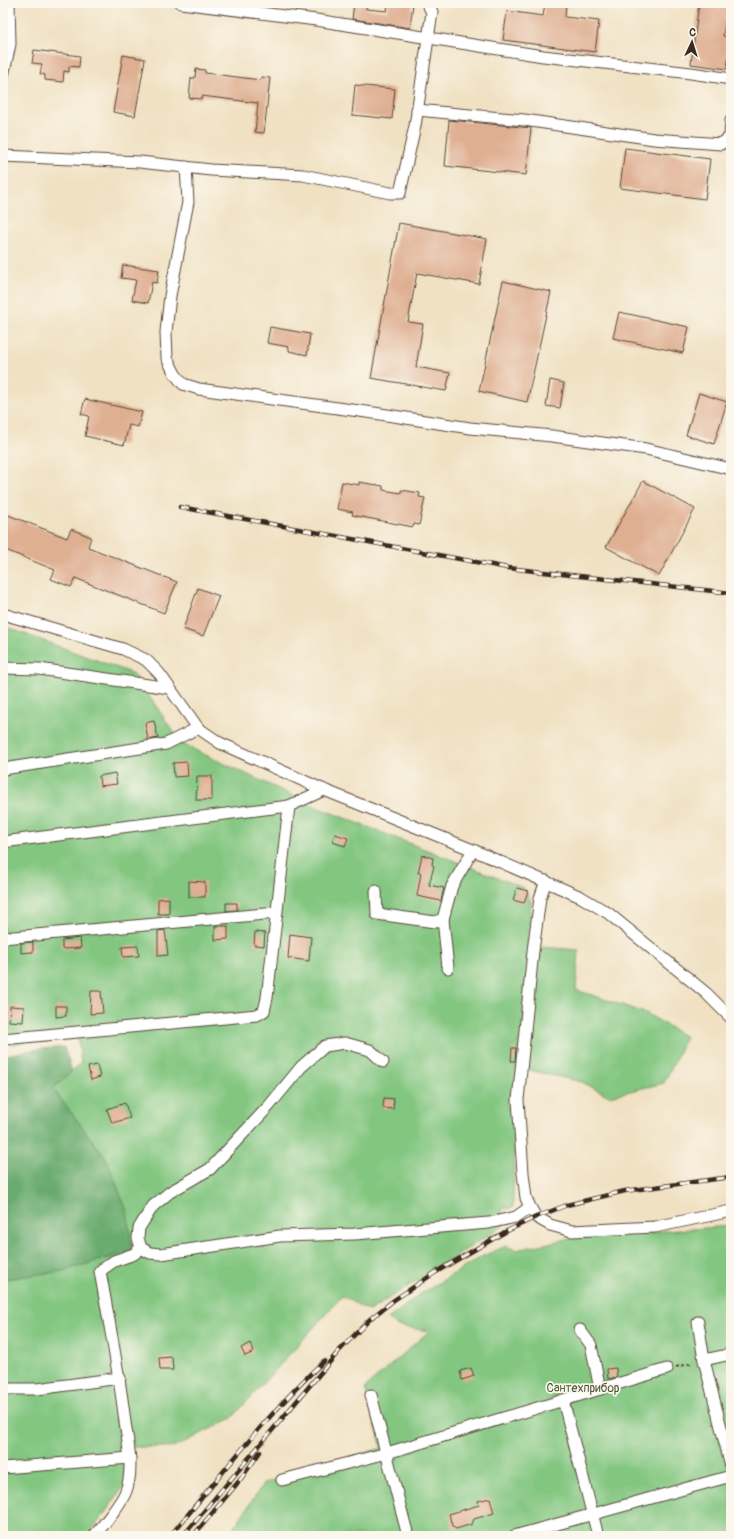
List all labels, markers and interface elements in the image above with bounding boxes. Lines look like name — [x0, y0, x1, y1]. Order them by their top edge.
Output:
north arrow — [672, 22, 712, 62]
text: С — [689, 26, 697, 39]
park label: Сантехприбор — [546, 1381, 620, 1396]

